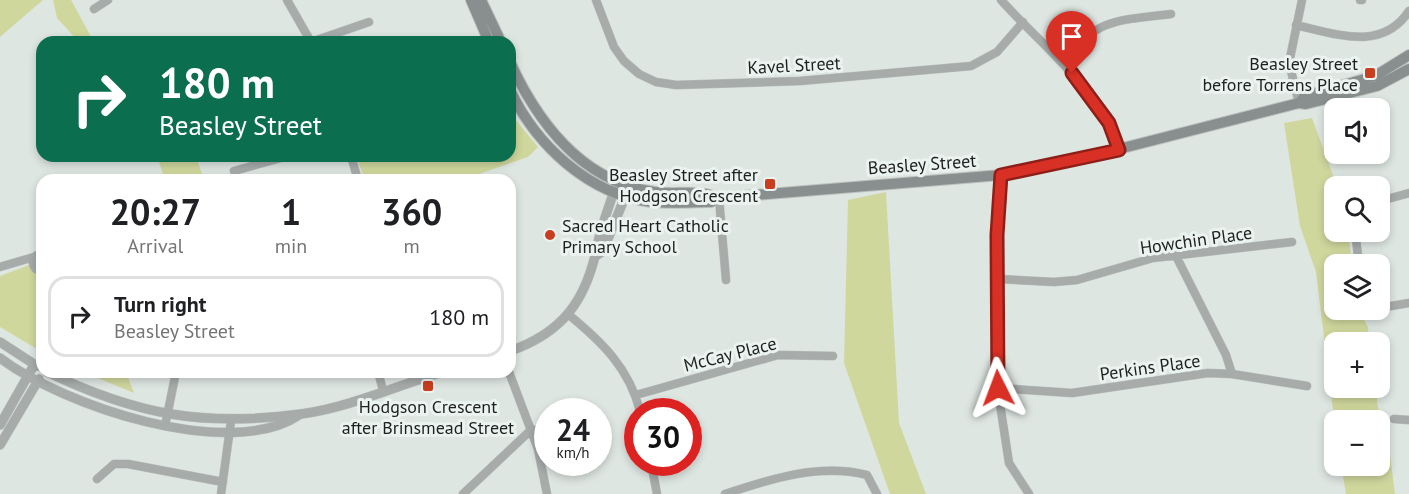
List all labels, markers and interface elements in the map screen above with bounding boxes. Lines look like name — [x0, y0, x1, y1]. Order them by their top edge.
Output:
pin — [1046, 11, 1097, 73]
icon: arrive — [1055, 20, 1088, 53]
street label: Kavel Street — [747, 51, 841, 79]
place label: Beasley Street before Torrens Place — [1202, 52, 1358, 96]
text: 180 m — [159, 55, 275, 110]
icon: right — [60, 60, 138, 138]
marker: Beasley Street before Torrens Place — [1363, 66, 1377, 80]
map controls — [1324, 98, 1390, 476]
button: sound — [1324, 98, 1390, 164]
text: Beasley Street — [159, 108, 322, 142]
street label: Beasley Street — [867, 149, 977, 179]
place label: Beasley Street after Hodgson Crescent — [609, 163, 758, 207]
button: search — [1324, 176, 1390, 242]
marker: Beasley Street after Hodgson Crescent — [763, 177, 777, 191]
text: 20:27 — [110, 188, 201, 235]
text: 1 — [281, 188, 301, 235]
text: 360 — [381, 188, 442, 235]
place label: Sacred Heart Catholic Primary School — [562, 214, 729, 258]
street label: Howchin Place — [1138, 221, 1254, 259]
marker: Sacred Heart Catholic Primary School — [543, 228, 557, 242]
text: Arrival — [127, 233, 183, 259]
text: min — [275, 233, 307, 259]
text: m — [404, 233, 420, 259]
button: layers — [1324, 254, 1390, 320]
text: Turn right — [114, 290, 206, 318]
icon: right — [63, 300, 96, 333]
text: 180 m — [429, 303, 489, 331]
text: Beasley Street — [114, 318, 235, 344]
street label: McCay Place — [681, 331, 779, 377]
button: + — [1324, 332, 1390, 398]
street label: Perkins Place — [1098, 349, 1202, 385]
position arrow — [966, 356, 1030, 420]
marker: Hodgson Crescent after Brinsmead Street — [421, 379, 435, 393]
place label: Hodgson Crescent after Brinsmead Street — [342, 395, 514, 439]
speed limit sign: 30 — [624, 398, 702, 476]
text: 24 — [556, 410, 590, 449]
button: − — [1324, 410, 1390, 476]
text: km/h — [557, 443, 589, 462]

